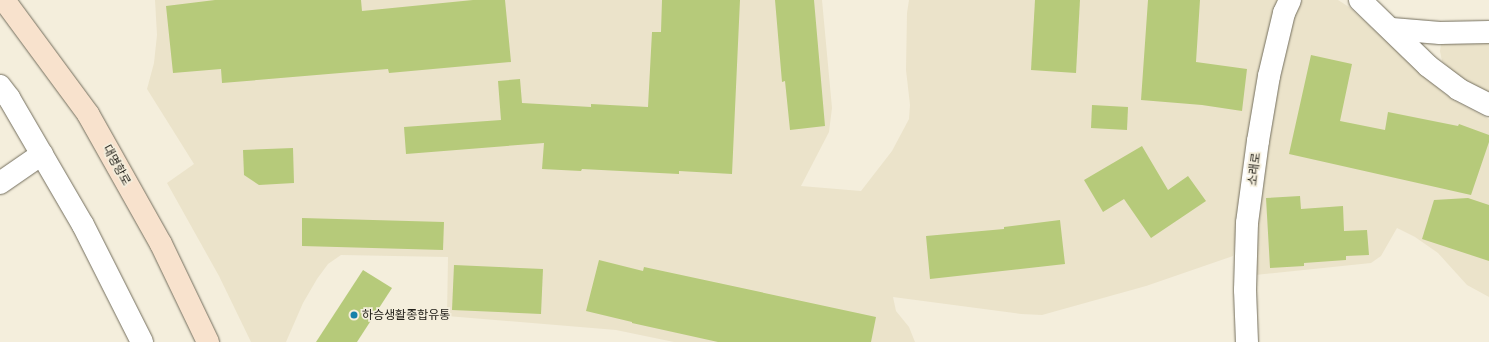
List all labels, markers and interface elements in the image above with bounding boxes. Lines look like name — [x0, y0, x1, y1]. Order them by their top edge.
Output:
street label: 대명항로 — [100, 142, 134, 188]
street label: 소래로 — [1245, 152, 1263, 186]
place label: 하승생활종합유통 — [362, 308, 450, 322]
marker: 하승생활종합유통 — [349, 310, 359, 320]

